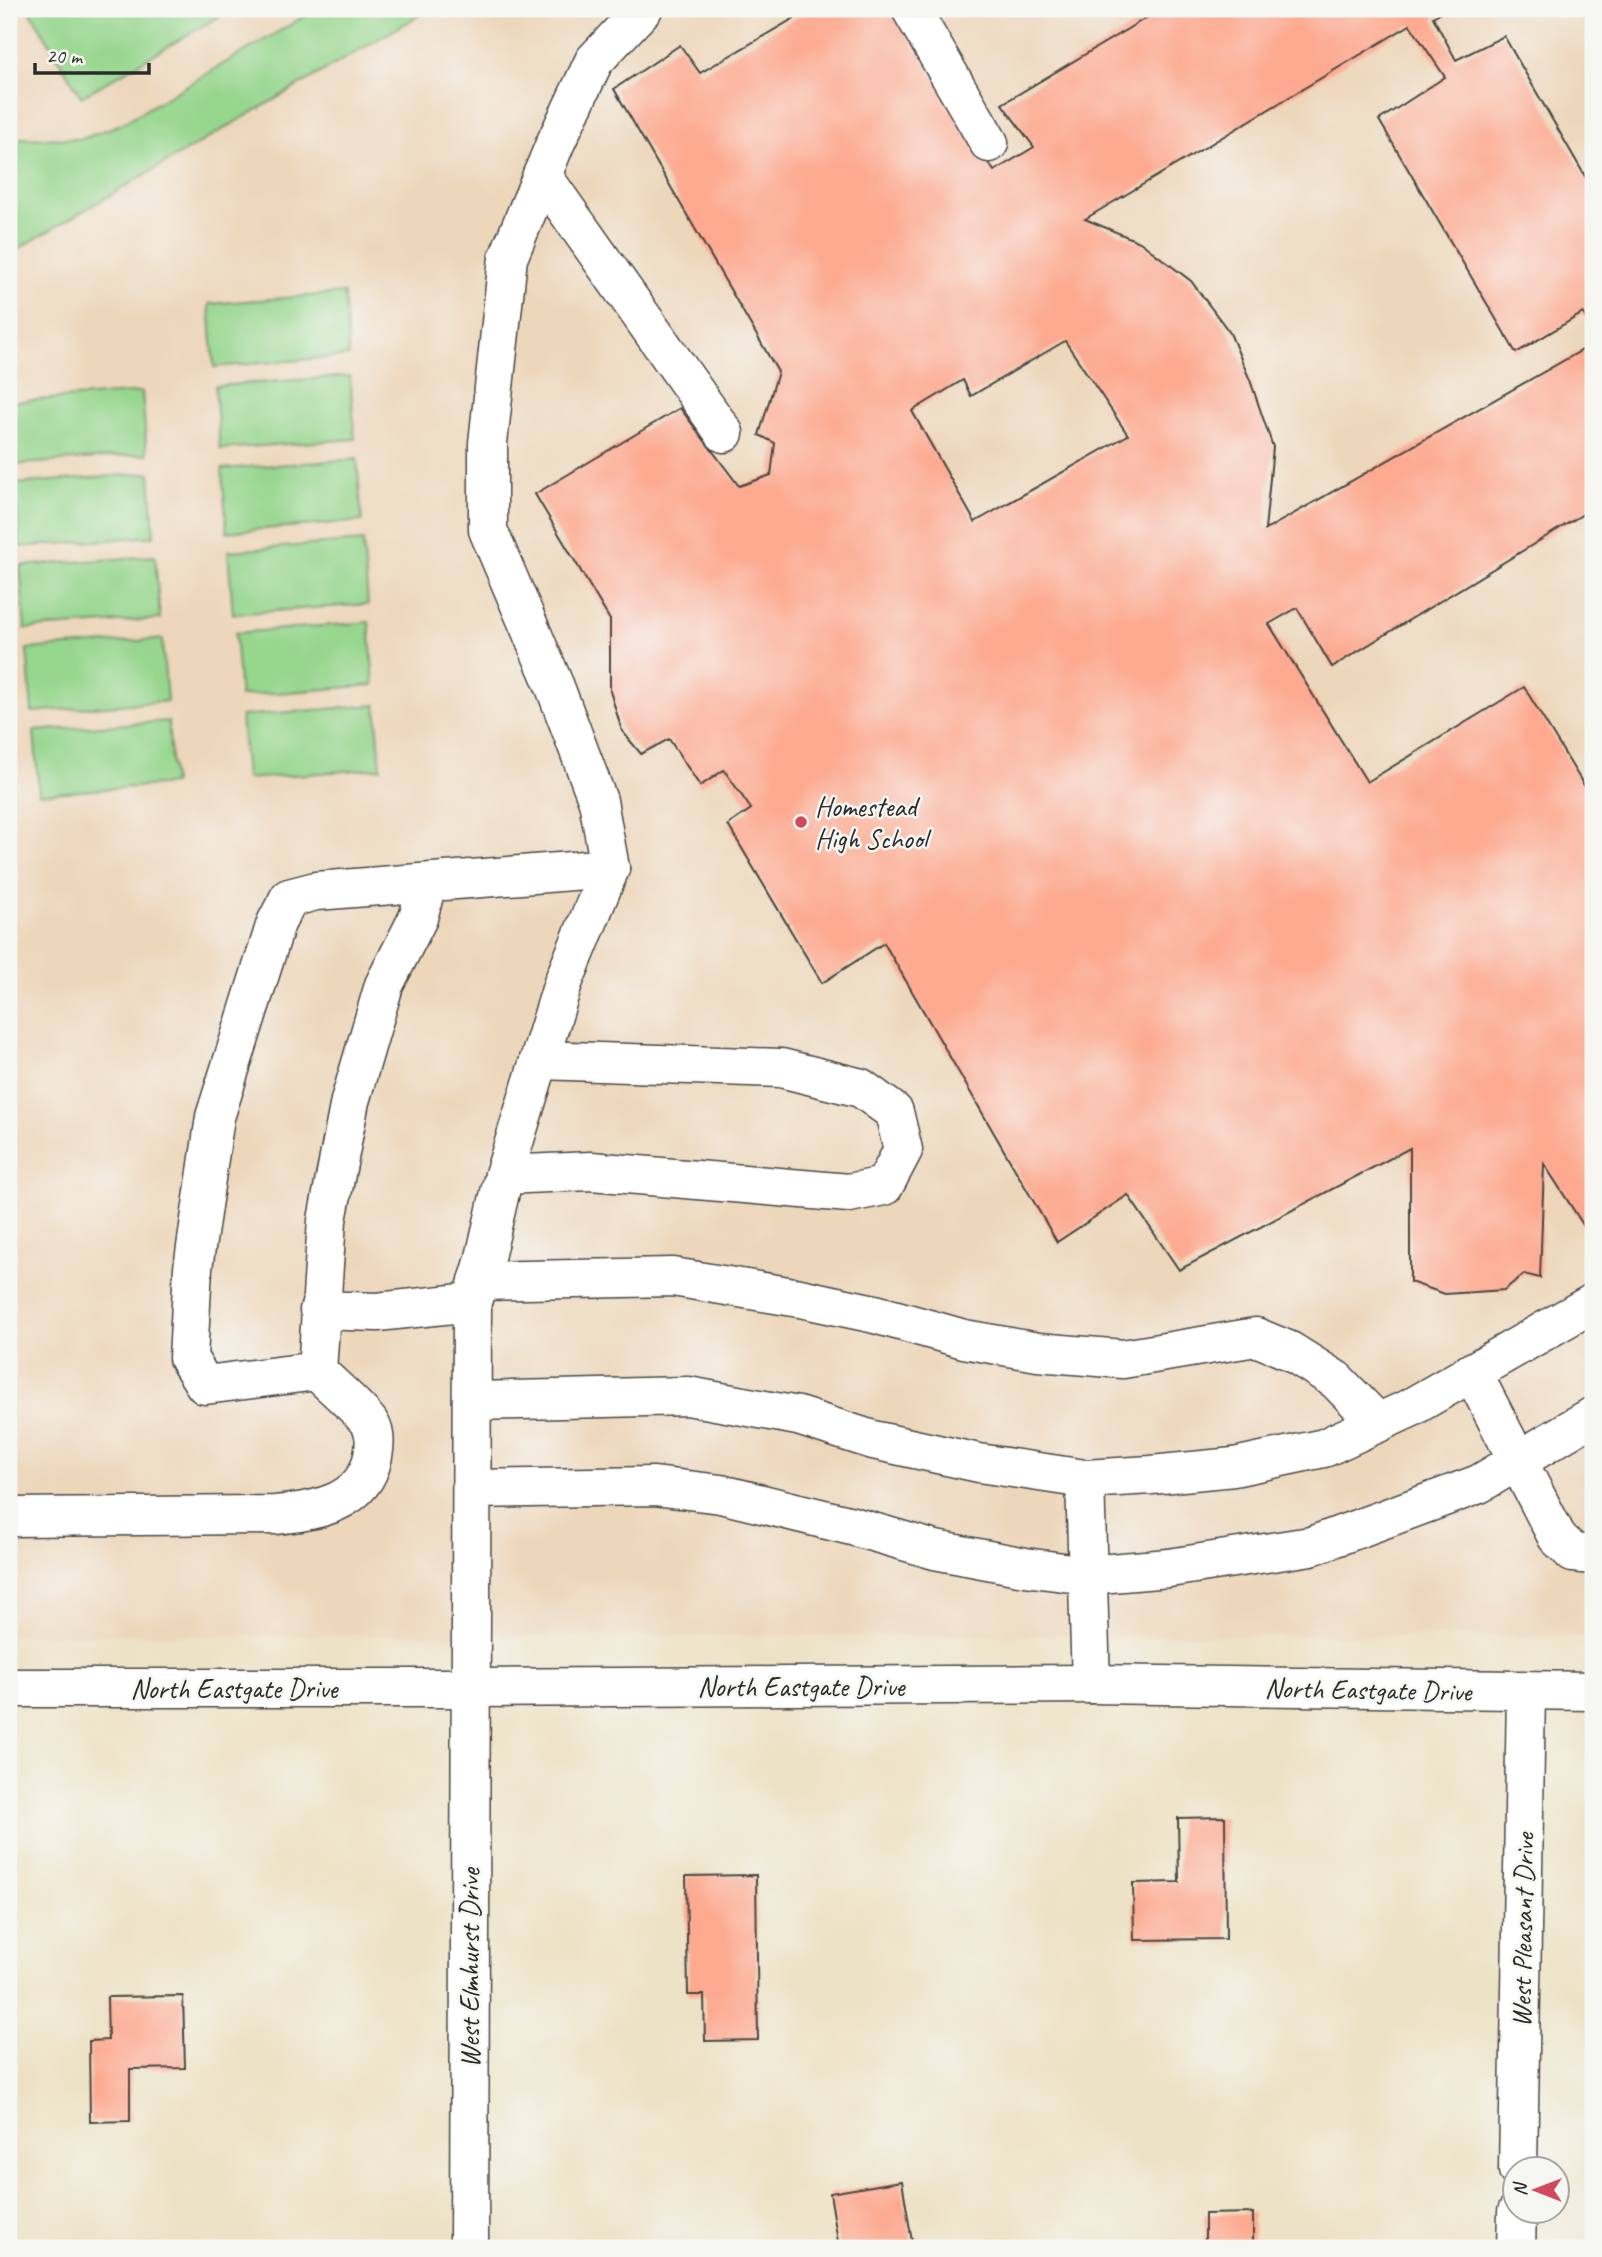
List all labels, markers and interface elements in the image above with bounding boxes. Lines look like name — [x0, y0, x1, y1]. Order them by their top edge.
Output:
scale bar — [35, 32, 149, 76]
text: 20 m — [46, 43, 84, 69]
place label: Homestead High School — [815, 789, 933, 856]
marker: Homestead High School — [793, 814, 809, 830]
street label: North Eastgate Drive — [698, 1669, 906, 1704]
street label: North Eastgate Drive — [1264, 1670, 1474, 1709]
street label: North Eastgate Drive — [131, 1671, 339, 1706]
street label: West Pleasant Drive — [1503, 1831, 1542, 2027]
street label: West Elmhurst Drive — [452, 1866, 487, 2068]
north arrow — [1500, 2156, 1570, 2226]
text: N — [1508, 2181, 1532, 2196]

